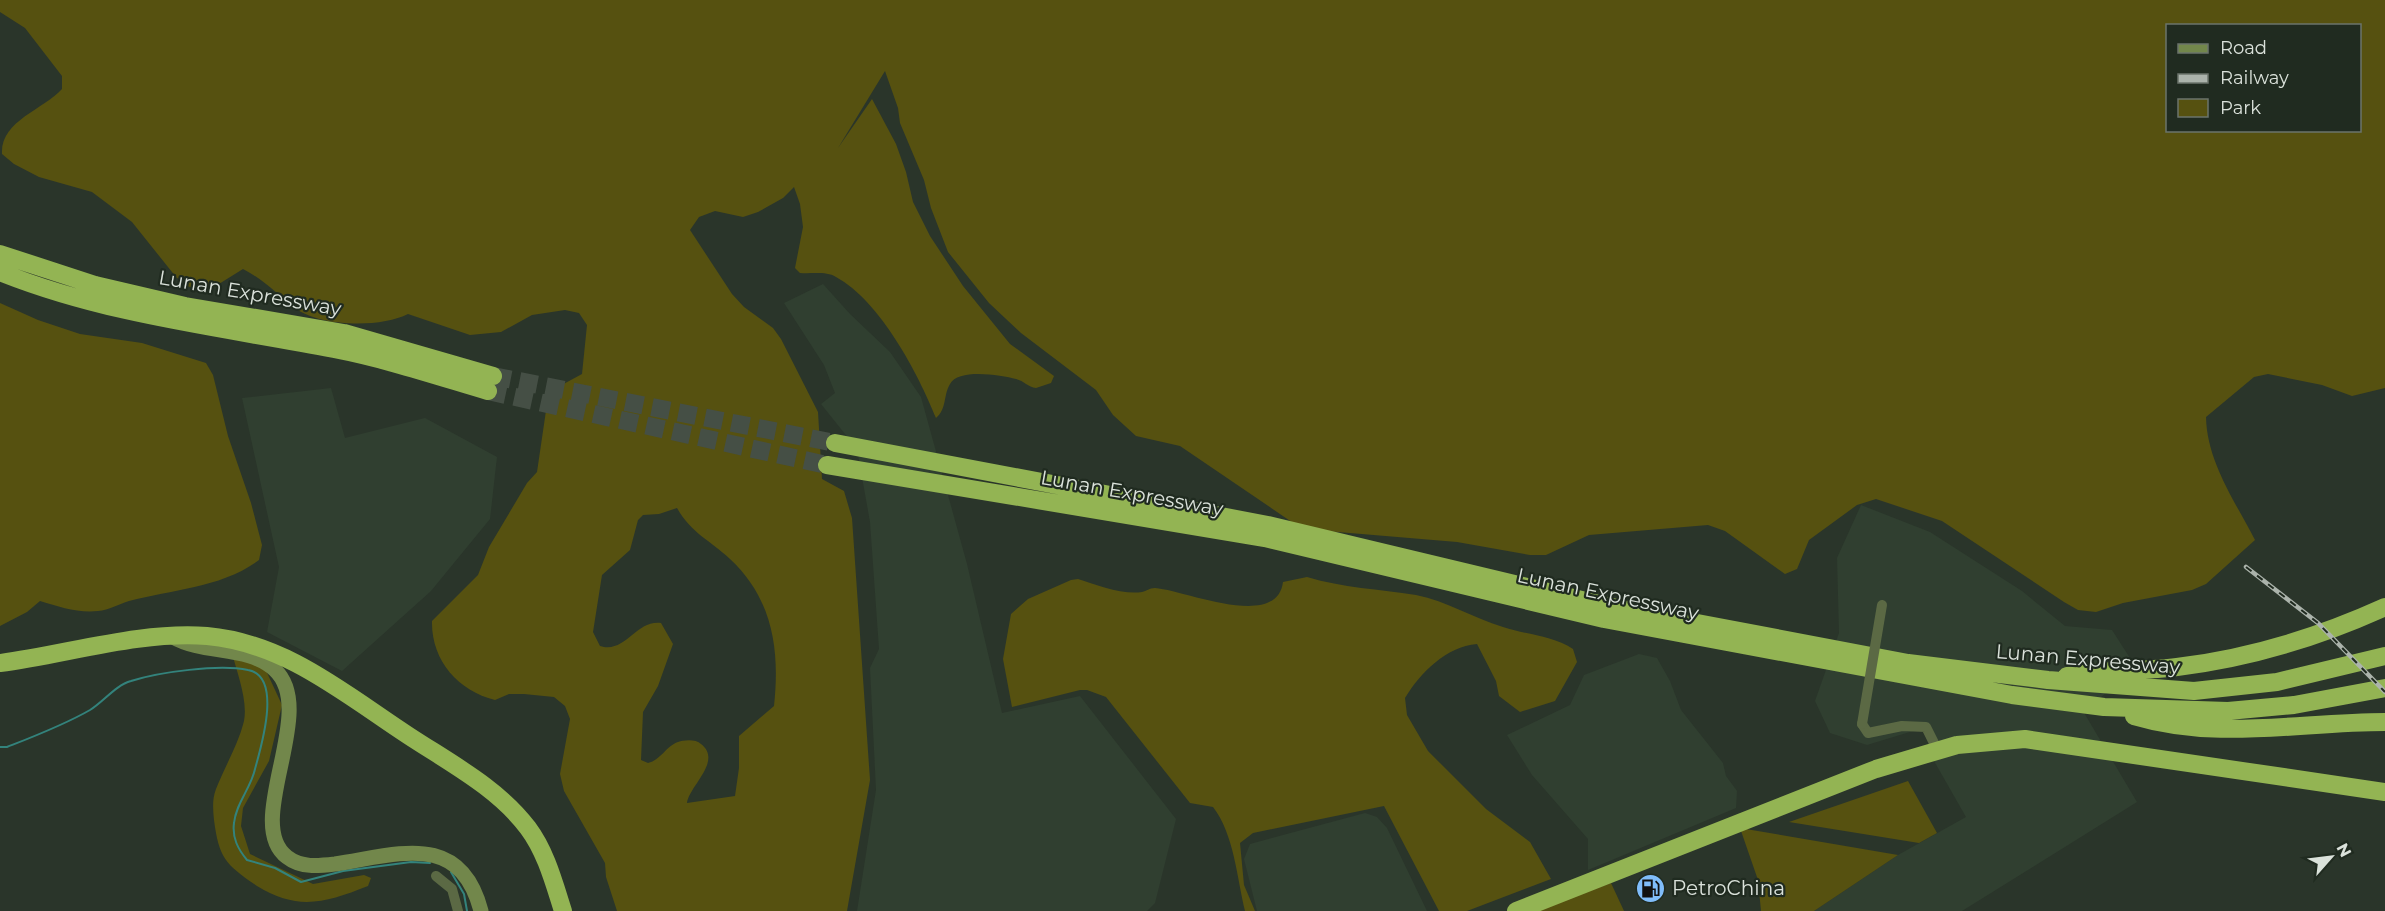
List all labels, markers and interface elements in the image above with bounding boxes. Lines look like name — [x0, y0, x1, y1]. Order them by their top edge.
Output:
legend — [2166, 24, 2361, 132]
text: Road — [2220, 37, 2267, 59]
text: Railway — [2220, 67, 2289, 89]
text: Park — [2220, 97, 2261, 119]
street label: Lunan Expressway — [157, 265, 343, 321]
street label: Lunan Expressway — [1039, 465, 1225, 521]
street label: Lunan Expressway — [1515, 563, 1701, 625]
street label: Lunan Expressway — [1995, 639, 2181, 679]
north arrow — [2301, 827, 2361, 887]
text: N — [2332, 840, 2355, 860]
fuel station icon: PetroChina — [1635, 872, 1667, 904]
place label: PetroChina — [1672, 876, 1785, 900]

